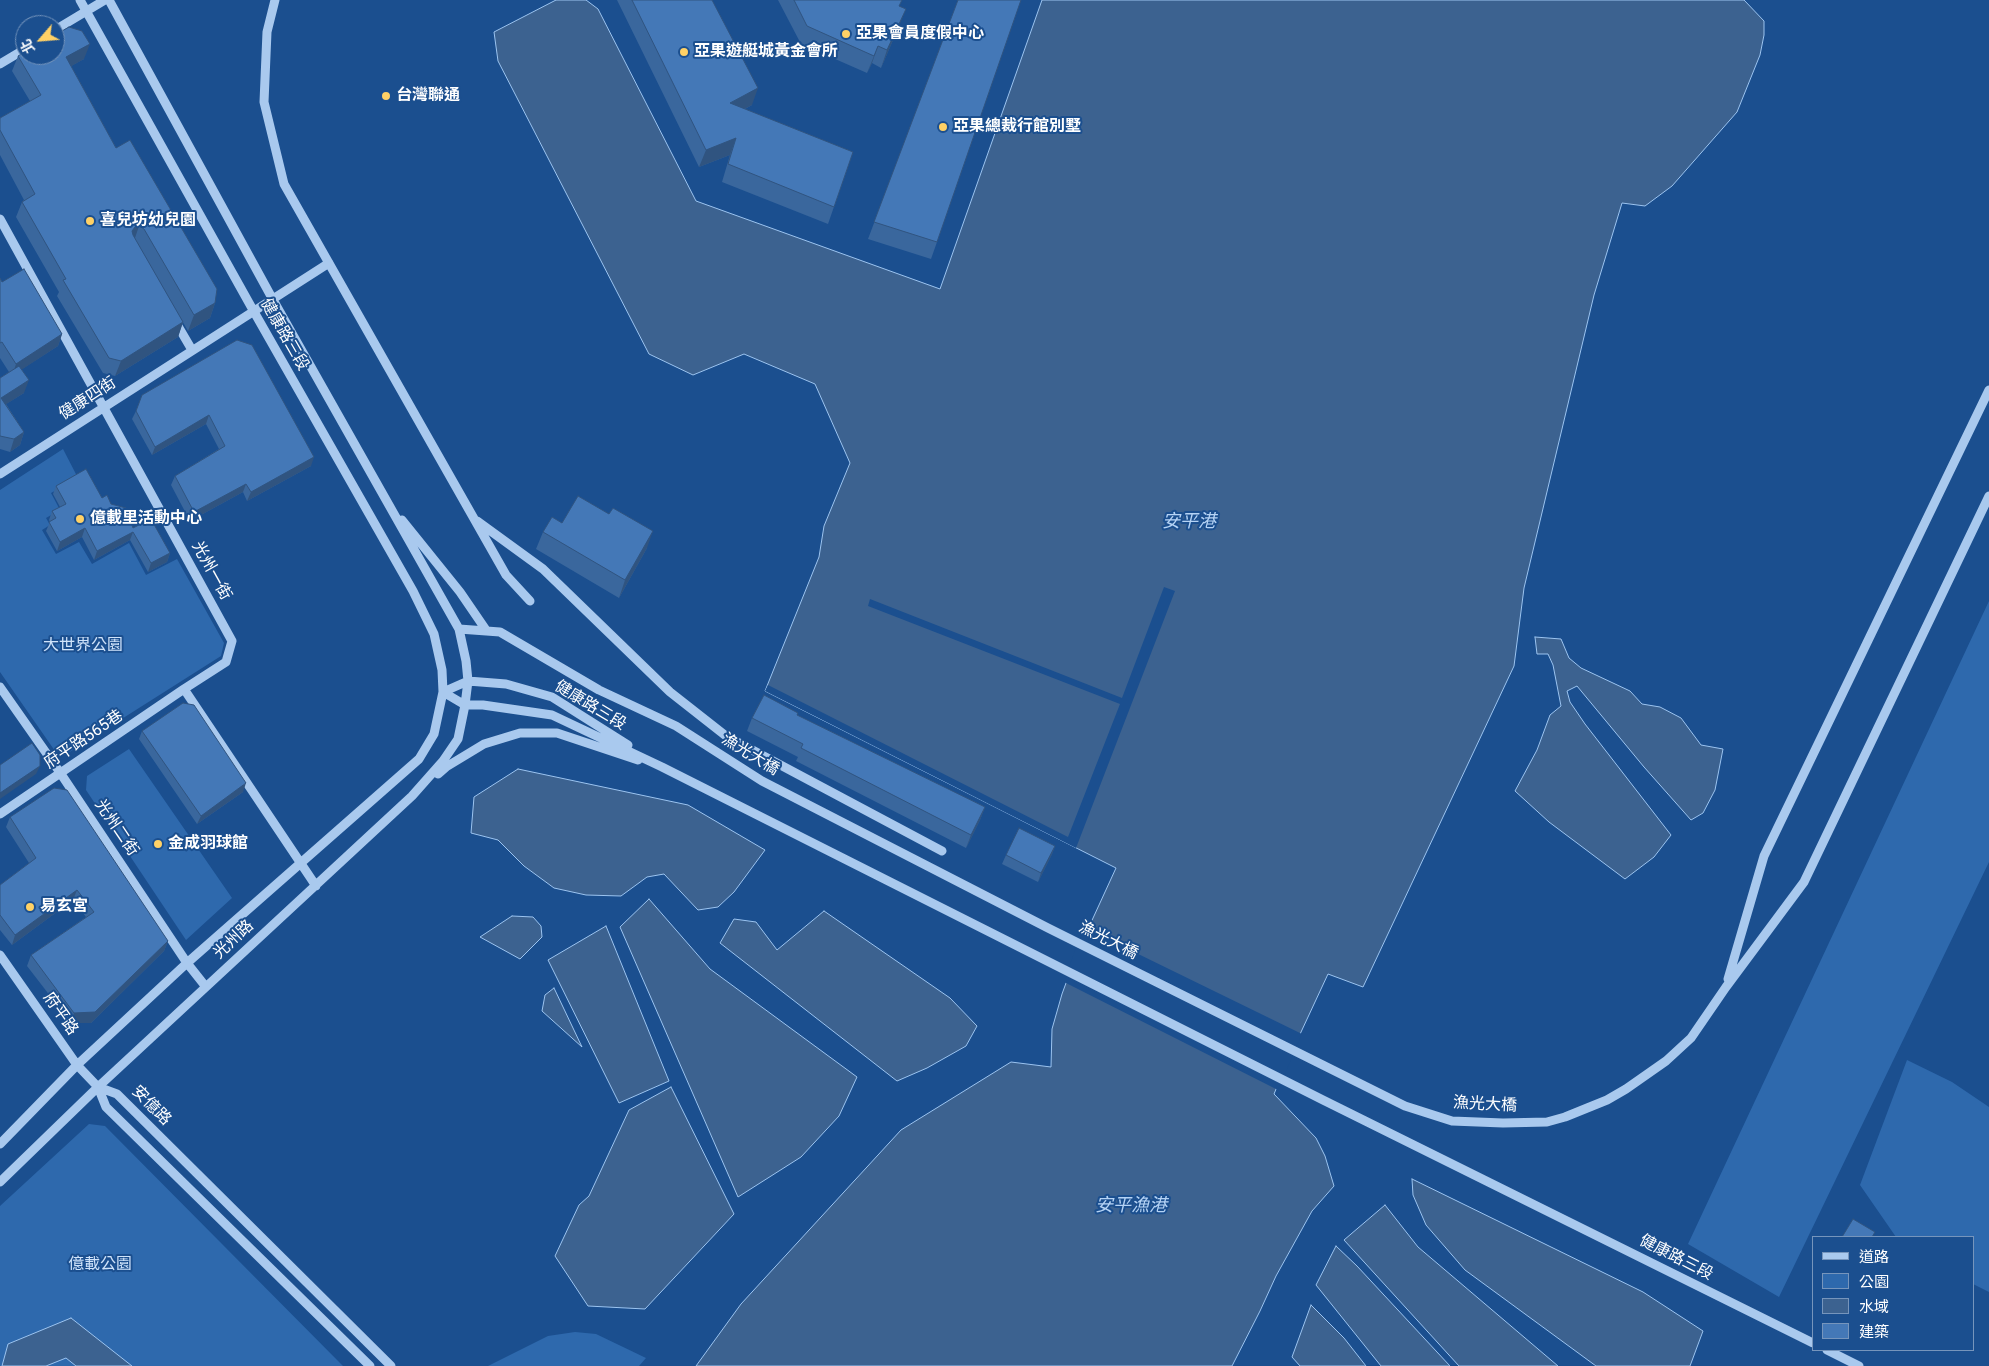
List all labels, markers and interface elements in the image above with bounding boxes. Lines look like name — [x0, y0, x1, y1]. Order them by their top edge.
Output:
north arrow — [15, 15, 65, 65]
place label: 亞果會員度假中心 — [856, 24, 984, 44]
marker: 亞果會員度假中心 — [840, 28, 852, 40]
text: 北 — [17, 36, 38, 56]
place label: 亞果遊艇城黃金會所 — [694, 42, 838, 62]
marker: 亞果遊艇城黃金會所 — [678, 46, 690, 58]
place label: 台灣聯通 — [396, 86, 460, 106]
marker: 台灣聯通 — [380, 90, 392, 102]
place label: 亞果總裁行館別墅 — [953, 117, 1081, 137]
marker: 亞果總裁行館別墅 — [937, 121, 949, 133]
place label: 喜兒坊幼兒園 — [100, 211, 196, 231]
marker: 喜兒坊幼兒園 — [84, 215, 96, 227]
street label: 健康路三段 — [256, 296, 312, 374]
street label: 健康四街 — [56, 374, 120, 424]
place label: 億載里活動中心 — [90, 509, 202, 529]
water label: 安平港 — [1162, 511, 1216, 533]
marker: 億載里活動中心 — [74, 513, 86, 525]
street label: 光州一街 — [187, 538, 235, 604]
park label: 大世界公園 — [43, 636, 123, 656]
street label: 健康路三段 — [551, 677, 629, 735]
street label: 府平路565巷 — [41, 707, 127, 773]
street label: 漁光大橋 — [718, 730, 782, 780]
street label: 光州二街 — [90, 796, 142, 860]
place label: 金成羽球館 — [168, 834, 248, 854]
marker: 金成羽球館 — [152, 838, 164, 850]
place label: 易玄宮 — [40, 897, 88, 917]
marker: 易玄宮 — [24, 901, 36, 913]
street label: 光州路 — [210, 917, 258, 963]
street label: 漁光大橋 — [1075, 918, 1141, 964]
street label: 府平路 — [38, 989, 82, 1039]
street label: 安億路 — [127, 1082, 175, 1130]
street label: 漁光大橋 — [1453, 1094, 1517, 1116]
water label: 安平漁港 — [1095, 1195, 1167, 1217]
street label: 健康路三段 — [1636, 1231, 1716, 1285]
legend — [1812, 1236, 1974, 1351]
text: 道路 — [1859, 1248, 1889, 1266]
park label: 億載公園 — [68, 1255, 132, 1275]
text: 公園 — [1859, 1273, 1889, 1291]
text: 水域 — [1859, 1298, 1889, 1316]
text: 建築 — [1859, 1323, 1889, 1341]

